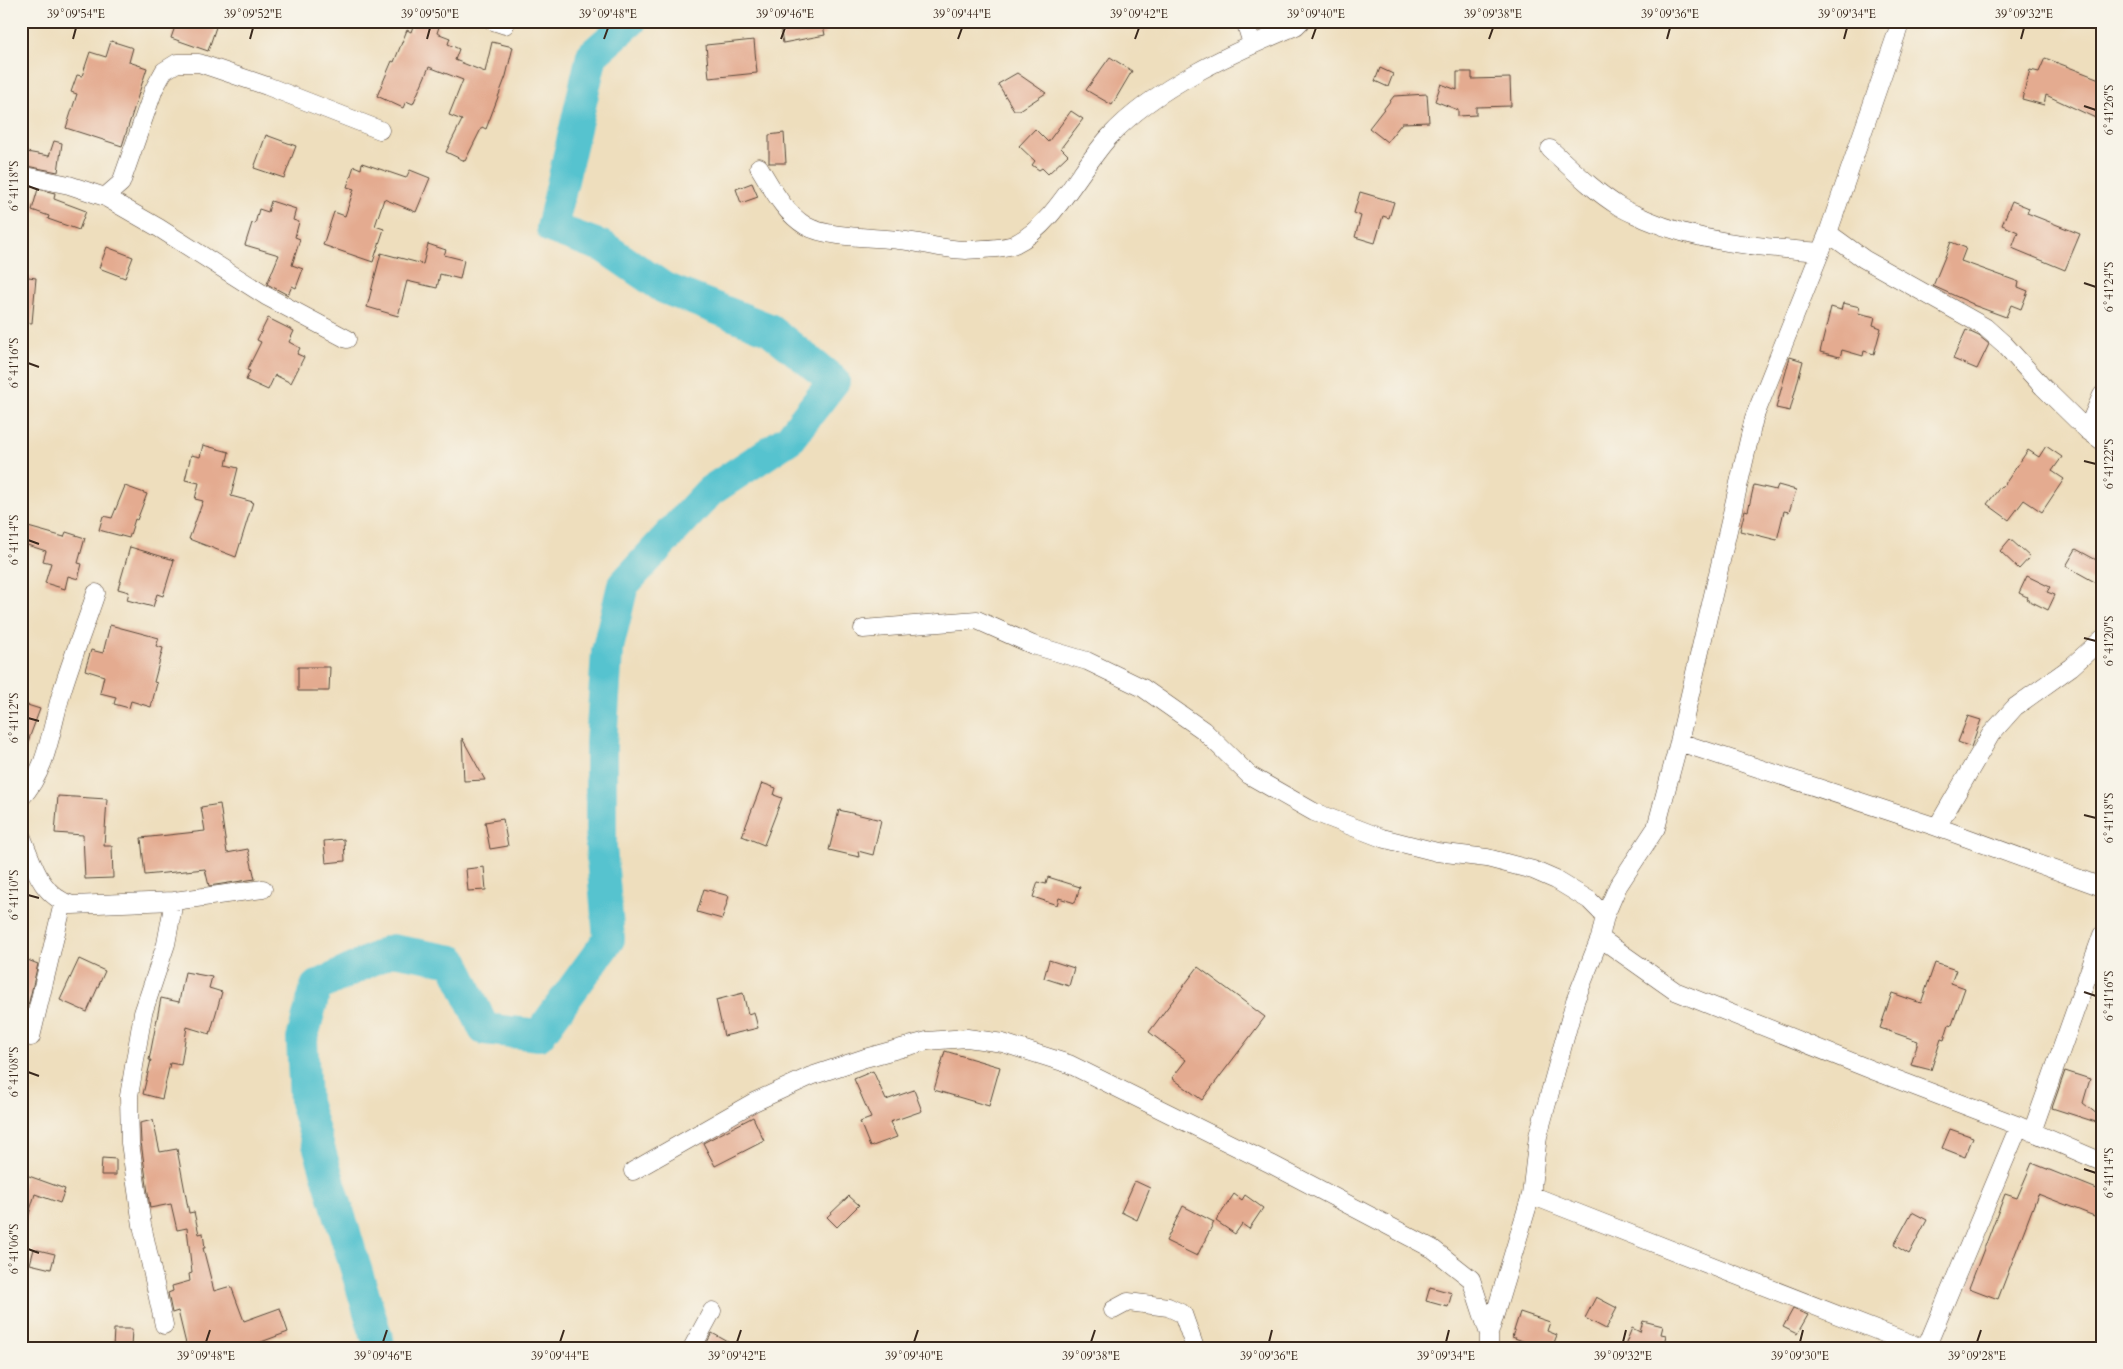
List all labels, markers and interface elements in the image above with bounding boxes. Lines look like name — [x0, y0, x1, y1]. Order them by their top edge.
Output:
text: 39°09'54"E — [47, 6, 105, 22]
text: 39°09'52"E — [224, 6, 282, 22]
text: 39°09'50"E — [401, 6, 459, 22]
text: 39°09'48"E — [579, 6, 637, 22]
text: 39°09'46"E — [756, 6, 814, 22]
text: 39°09'44"E — [933, 6, 991, 22]
text: 39°09'42"E — [1110, 6, 1168, 22]
text: 39°09'40"E — [1287, 6, 1345, 22]
text: 39°09'38"E — [1464, 6, 1522, 22]
text: 39°09'36"E — [1641, 6, 1699, 22]
text: 39°09'34"E — [1818, 6, 1876, 22]
text: 39°09'32"E — [1995, 6, 2053, 22]
text: 6°41'26"S — [2101, 85, 2117, 135]
text: 6°41'18"S — [6, 161, 22, 211]
text: 6°41'24"S — [2101, 262, 2117, 312]
text: 6°41'16"S — [6, 338, 22, 388]
text: 6°41'22"S — [2101, 439, 2117, 489]
text: 6°41'14"S — [6, 515, 22, 565]
text: 6°41'20"S — [2101, 616, 2117, 666]
text: 6°41'12"S — [6, 693, 22, 743]
text: 6°41'18"S — [2101, 793, 2117, 843]
text: 6°41'10"S — [6, 870, 22, 920]
text: 6°41'16"S — [2101, 971, 2117, 1021]
text: 6°41'08"S — [6, 1047, 22, 1097]
text: 6°41'14"S — [2101, 1148, 2117, 1198]
text: 6°41'06"S — [6, 1224, 22, 1274]
text: 39°09'48"E — [177, 1348, 235, 1364]
text: 39°09'46"E — [354, 1348, 412, 1364]
text: 39°09'44"E — [531, 1348, 589, 1364]
text: 39°09'42"E — [708, 1348, 766, 1364]
text: 39°09'40"E — [885, 1348, 943, 1364]
text: 39°09'38"E — [1062, 1348, 1120, 1364]
text: 39°09'36"E — [1240, 1348, 1298, 1364]
text: 39°09'34"E — [1417, 1348, 1475, 1364]
text: 39°09'32"E — [1594, 1348, 1652, 1364]
text: 39°09'30"E — [1771, 1348, 1829, 1364]
text: 39°09'28"E — [1948, 1348, 2006, 1364]

